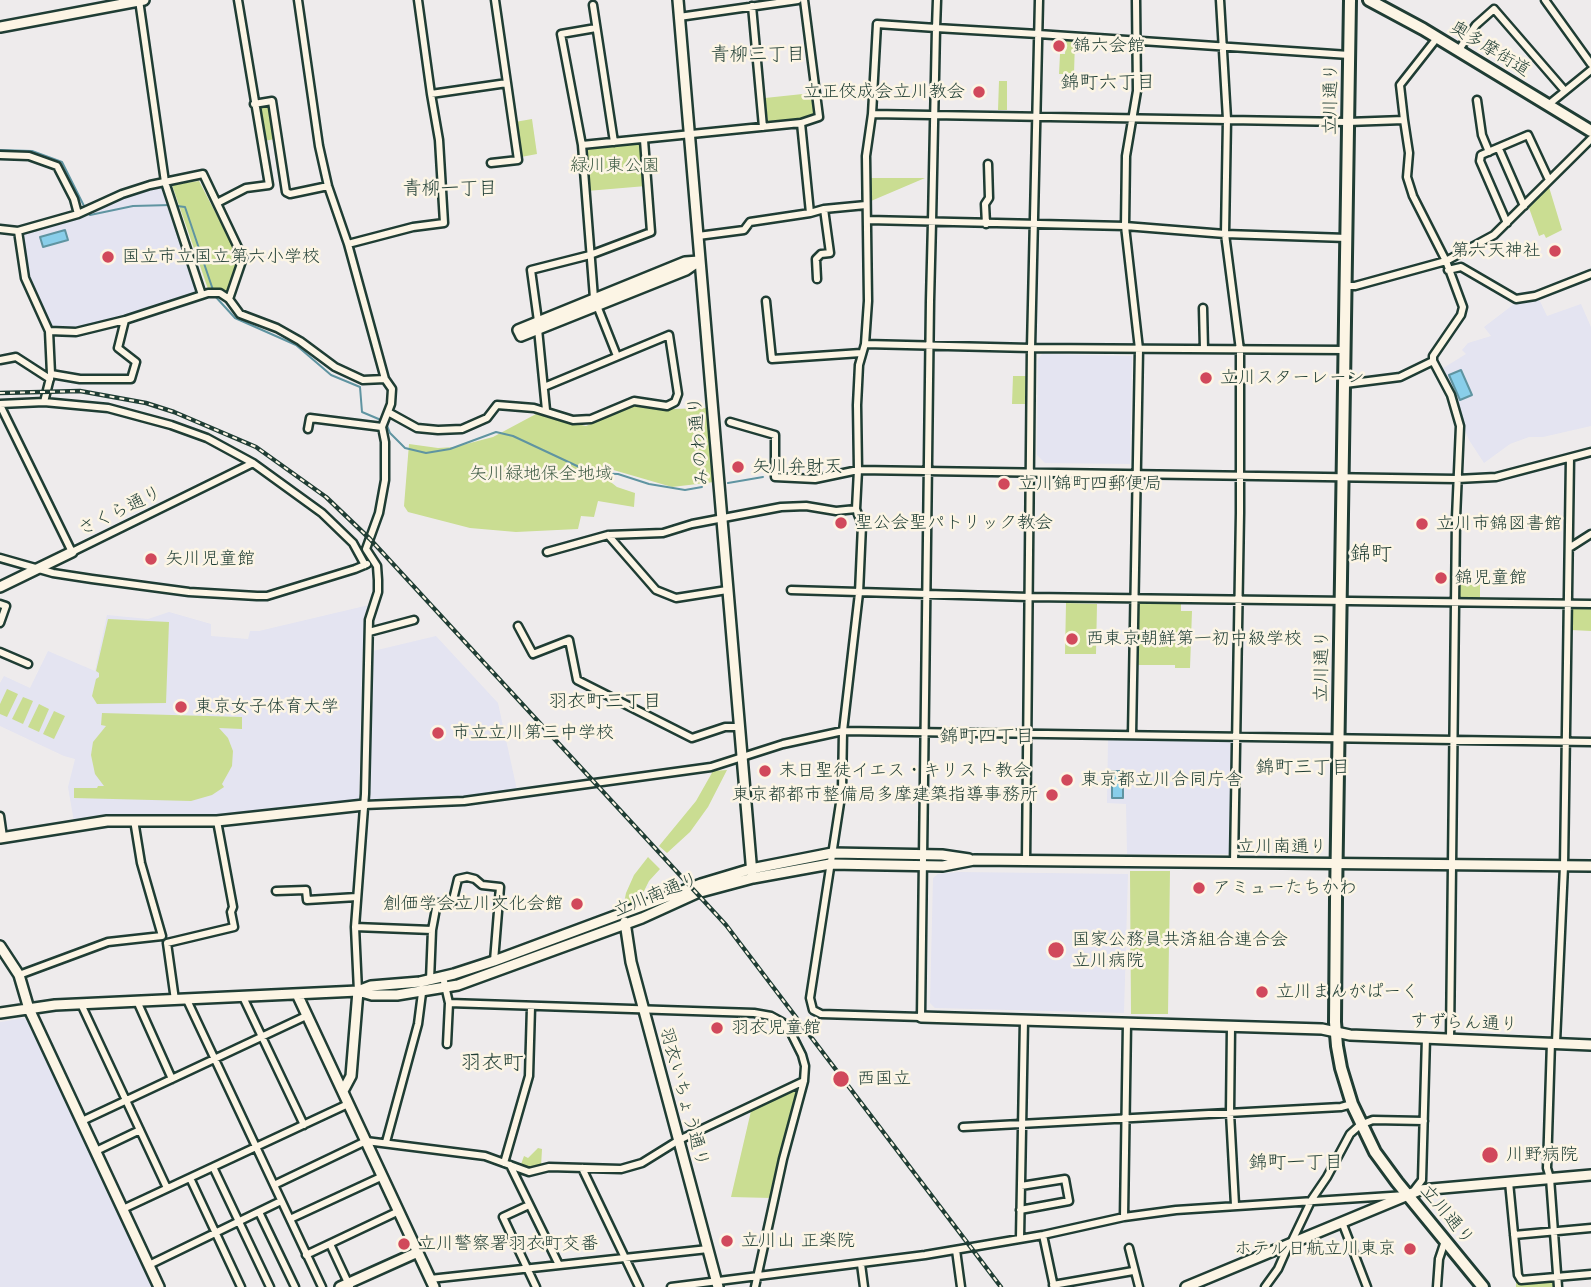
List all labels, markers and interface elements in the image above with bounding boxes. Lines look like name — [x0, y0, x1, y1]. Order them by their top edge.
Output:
street label: 奥多摩街道 — [1446, 17, 1534, 81]
place label: 錦六会館 — [1073, 35, 1145, 57]
marker: 錦六会館 — [1051, 38, 1067, 54]
district label: 青柳三丁目 — [711, 44, 805, 66]
street label: 立川通り — [1320, 63, 1342, 135]
district label: 錦町六丁目 — [1061, 72, 1155, 94]
place label: 立正佼成会立川教会 — [803, 81, 965, 103]
marker: 立正佼成会立川教会 — [971, 84, 987, 100]
park label: 緑川東公園 — [570, 155, 660, 177]
district label: 青柳一丁目 — [403, 178, 497, 200]
place label: 第六天神社 — [1451, 240, 1541, 262]
marker: 第六天神社 — [1547, 243, 1563, 259]
place label: 国立市立国立第六小学校 — [122, 246, 320, 268]
marker: 国立市立国立第六小学校 — [100, 249, 116, 265]
place label: 立川スターレーン — [1220, 367, 1365, 389]
marker: 立川スターレーン — [1198, 370, 1214, 386]
street label: みのわ通り — [684, 395, 714, 487]
place label: 矢川弁財天 — [752, 456, 842, 478]
marker: 矢川弁財天 — [730, 459, 746, 475]
park label: 矢川緑地保全地域 — [469, 463, 613, 485]
place label: 立川錦町四郵便局 — [1018, 473, 1162, 495]
marker: 立川錦町四郵便局 — [996, 476, 1012, 492]
street label: さくら通り — [75, 482, 165, 540]
place label: 聖公会聖パトリック教会 — [855, 512, 1053, 534]
place label: 立川市錦図書館 — [1436, 513, 1562, 535]
marker: 聖公会聖パトリック教会 — [833, 515, 849, 531]
marker: 立川市錦図書館 — [1414, 516, 1430, 532]
district label: 錦町 — [1350, 541, 1392, 567]
place label: 矢川児童館 — [165, 548, 255, 570]
marker: 矢川児童館 — [143, 551, 159, 567]
place label: 錦児童館 — [1455, 567, 1527, 589]
marker: 錦児童館 — [1433, 570, 1449, 586]
place label: 西東京朝鮮第一初中級学校 — [1086, 628, 1302, 650]
street label: 立川通り — [1311, 630, 1333, 702]
marker: 西東京朝鮮第一初中級学校 — [1064, 631, 1080, 647]
district label: 羽衣町三丁目 — [548, 691, 662, 713]
place label: 東京女子体育大学 — [195, 696, 339, 718]
marker: 東京女子体育大学 — [173, 699, 189, 715]
place label: 市立立川第三中学校 — [452, 722, 614, 744]
marker: 市立立川第三中学校 — [430, 725, 446, 741]
district label: 錦町四丁目 — [940, 726, 1034, 748]
district label: 錦町三丁目 — [1256, 757, 1350, 779]
place label: 末日聖徒イエス・キリスト教会 — [779, 760, 1031, 782]
marker: 末日聖徒イエス・キリスト教会 — [757, 763, 773, 779]
place label: 東京都立川合同庁舎 — [1081, 769, 1243, 791]
marker: 東京都立川合同庁舎 — [1059, 772, 1075, 788]
place label: 東京都都市整備局多摩建築指導事務所 — [732, 784, 1038, 806]
marker: 東京都都市整備局多摩建築指導事務所 — [1044, 787, 1060, 803]
street label: 立川南通り — [1237, 836, 1327, 858]
street label: 立川南通り — [610, 868, 702, 922]
place label: アミューたちかわ — [1213, 877, 1357, 899]
marker: アミューたちかわ — [1191, 880, 1207, 896]
place label: 創価学会立川文化会館 — [383, 893, 563, 915]
marker: 創価学会立川文化会館 — [569, 896, 585, 912]
place label: 国家公務員共済組合連合会 立川病院 — [1072, 929, 1288, 972]
marker: 国家公務員共済組合連合会 立川病院 — [1046, 940, 1066, 960]
place label: 立川まんがぱーく — [1276, 981, 1419, 1003]
marker: 立川まんがぱーく — [1254, 984, 1270, 1000]
street label: すずらん通り — [1410, 1010, 1518, 1036]
place label: 羽衣児童館 — [731, 1017, 821, 1039]
marker: 羽衣児童館 — [709, 1020, 725, 1036]
street label: 羽衣いちょう通り — [655, 1025, 713, 1169]
district label: 羽衣町 — [461, 1050, 523, 1076]
place label: 西国立 — [857, 1068, 911, 1090]
marker: 西国立 — [831, 1069, 851, 1089]
place label: 川野病院 — [1506, 1144, 1578, 1166]
marker: 川野病院 — [1480, 1145, 1500, 1165]
district label: 錦町一丁目 — [1249, 1152, 1343, 1174]
street label: 立川通り — [1416, 1180, 1478, 1250]
place label: 立川山 正楽院 — [741, 1230, 855, 1252]
place label: 立川警察署羽衣町交番 — [418, 1233, 598, 1255]
marker: 立川山 正楽院 — [719, 1233, 735, 1249]
marker: 立川警察署羽衣町交番 — [396, 1236, 412, 1252]
place label: ホテル日航立川東京 — [1234, 1238, 1396, 1260]
marker: ホテル日航立川東京 — [1402, 1241, 1418, 1257]

